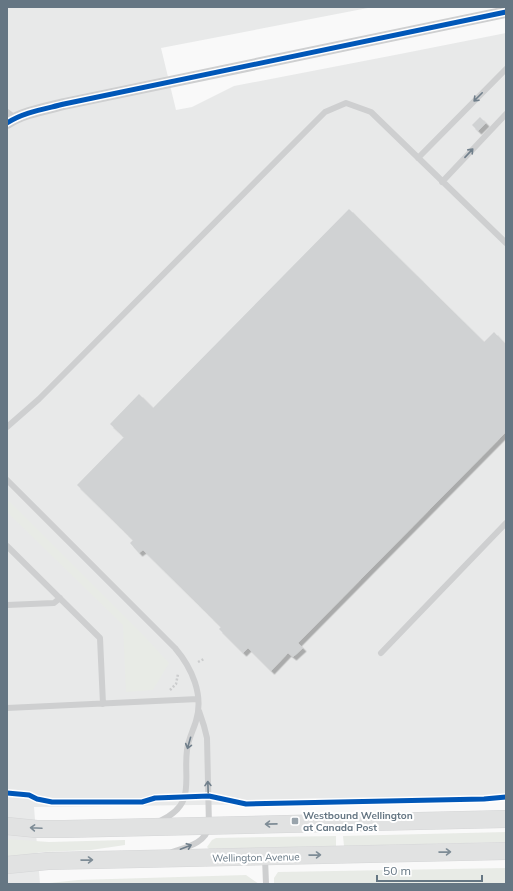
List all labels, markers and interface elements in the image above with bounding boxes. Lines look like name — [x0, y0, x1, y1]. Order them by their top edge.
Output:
one-way arrow — [473, 92, 483, 102]
one-way arrow — [464, 148, 474, 158]
one-way arrow — [185, 736, 192, 749]
one-way arrow — [205, 781, 212, 794]
place label: Westbound Wellington at Canada Post — [303, 809, 413, 834]
marker: Westbound Wellington at Canada Post — [290, 816, 300, 826]
one-way arrow — [265, 821, 278, 828]
one-way arrow — [30, 825, 43, 832]
one-way arrow — [179, 842, 191, 850]
one-way arrow — [438, 848, 451, 856]
street label: Wellington Avenue — [212, 850, 300, 865]
one-way arrow — [308, 851, 321, 859]
one-way arrow — [80, 856, 93, 864]
scale bar — [377, 857, 482, 883]
text: 50 m — [383, 863, 411, 878]

